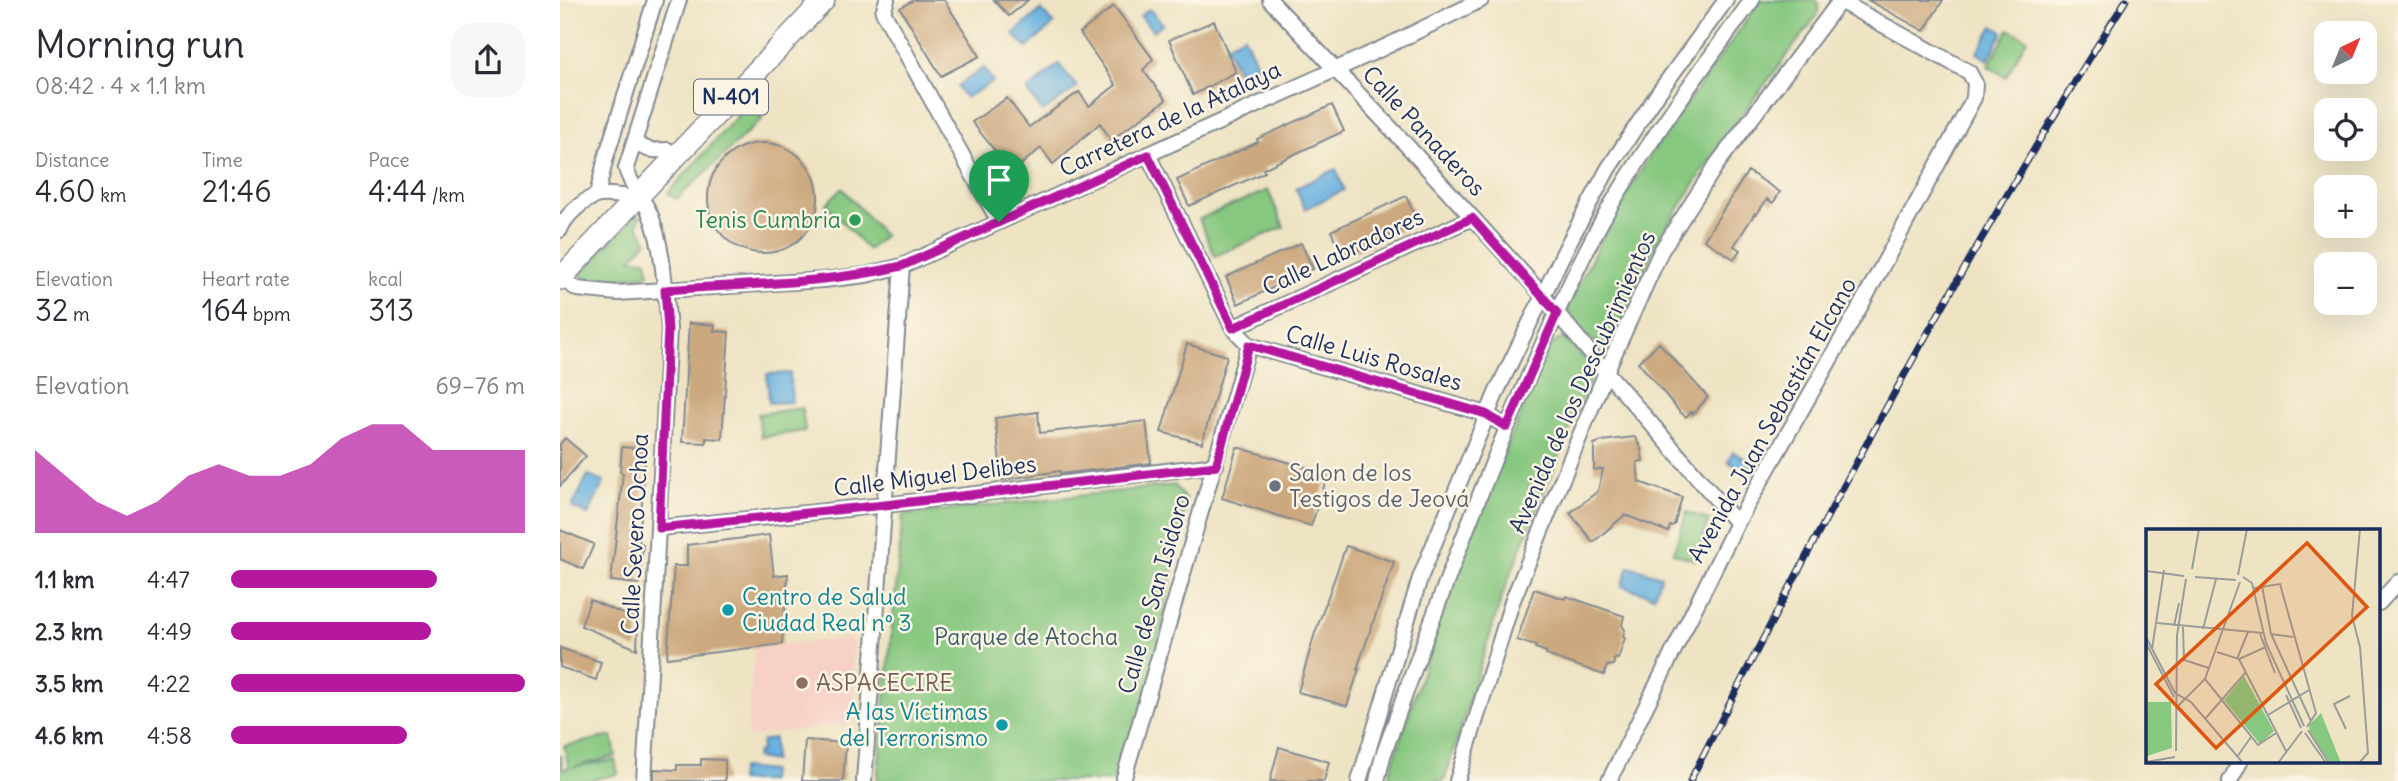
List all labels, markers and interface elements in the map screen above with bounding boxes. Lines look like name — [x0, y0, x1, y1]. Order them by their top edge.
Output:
text: Morning run — [35, 21, 245, 68]
north arrow — [2314, 21, 2376, 84]
map controls — [2314, 21, 2377, 315]
button: share — [451, 23, 525, 97]
street label: Carretera de la Atalaya — [1054, 54, 1285, 183]
street label: Calle Panaderos — [1357, 60, 1492, 202]
text: 08:42 · 4 × 1.1 km — [35, 71, 206, 100]
road number: N-401 — [694, 80, 768, 114]
button: locate — [2314, 98, 2377, 161]
text: Distance — [35, 148, 109, 172]
text: Time — [202, 148, 243, 172]
text: Pace — [368, 148, 410, 172]
pin — [969, 150, 1029, 222]
icon: arrive — [980, 161, 1018, 199]
text: 4.60 — [35, 172, 96, 210]
text: 21:46 — [202, 172, 271, 210]
text: 4:44 — [368, 172, 427, 210]
button: + — [2314, 175, 2377, 238]
text: km — [96, 183, 127, 207]
text: /km — [427, 183, 465, 207]
street label: Calle Labradores — [1258, 202, 1428, 302]
place label: Tenis Cumbria — [695, 205, 841, 234]
marker: Tenis Cumbria — [847, 212, 863, 228]
street label: Avenida de los Descubrimientos — [1502, 226, 1661, 537]
button: − — [2314, 252, 2377, 315]
text: Elevation — [35, 267, 113, 291]
text: Heart rate — [202, 267, 290, 291]
text: kcal — [368, 267, 403, 291]
street label: Avenida Juan Sebastián Elcano — [1681, 272, 1862, 567]
text: 32 — [35, 291, 68, 329]
text: 164 — [202, 291, 248, 329]
text: 313 — [368, 291, 414, 329]
text: m — [68, 302, 90, 326]
text: bpm — [248, 302, 291, 326]
street label: Calle Luis Rosales — [1283, 318, 1466, 397]
text: Elevation — [35, 371, 129, 400]
text: 69–76 m — [436, 371, 525, 400]
street label: Calle Severo Ochoa — [615, 433, 654, 635]
street label: Calle Miguel Delibes — [832, 449, 1038, 502]
place label: Salon de los Testigos de Jeová — [1289, 458, 1469, 513]
marker: Salon de los Testigos de Jeová — [1267, 478, 1283, 494]
street label: Calle de San Isidoro — [1111, 491, 1196, 697]
inset map — [2146, 529, 2380, 764]
text: 1.1 km — [35, 565, 94, 594]
text: 4:47 — [147, 565, 190, 594]
place label: Centro de Salud Ciudad Real nº 3 — [742, 582, 912, 637]
marker: Centro de Salud Ciudad Real nº 3 — [720, 602, 736, 618]
text: 2.3 km — [35, 617, 103, 646]
text: 4:49 — [147, 617, 192, 646]
park label: Parque de Atocha — [934, 622, 1118, 651]
place label: ASPACECIRE — [816, 668, 953, 697]
text: 3.5 km — [35, 669, 103, 698]
text: 4:22 — [147, 669, 191, 698]
marker: ASPACECIRE — [794, 675, 810, 691]
place label: A las Víctimas del Terrorismo — [839, 697, 988, 752]
marker: A las Víctimas del Terrorismo — [994, 717, 1010, 733]
text: 4.6 km — [35, 721, 104, 750]
text: 4:58 — [147, 721, 192, 750]

